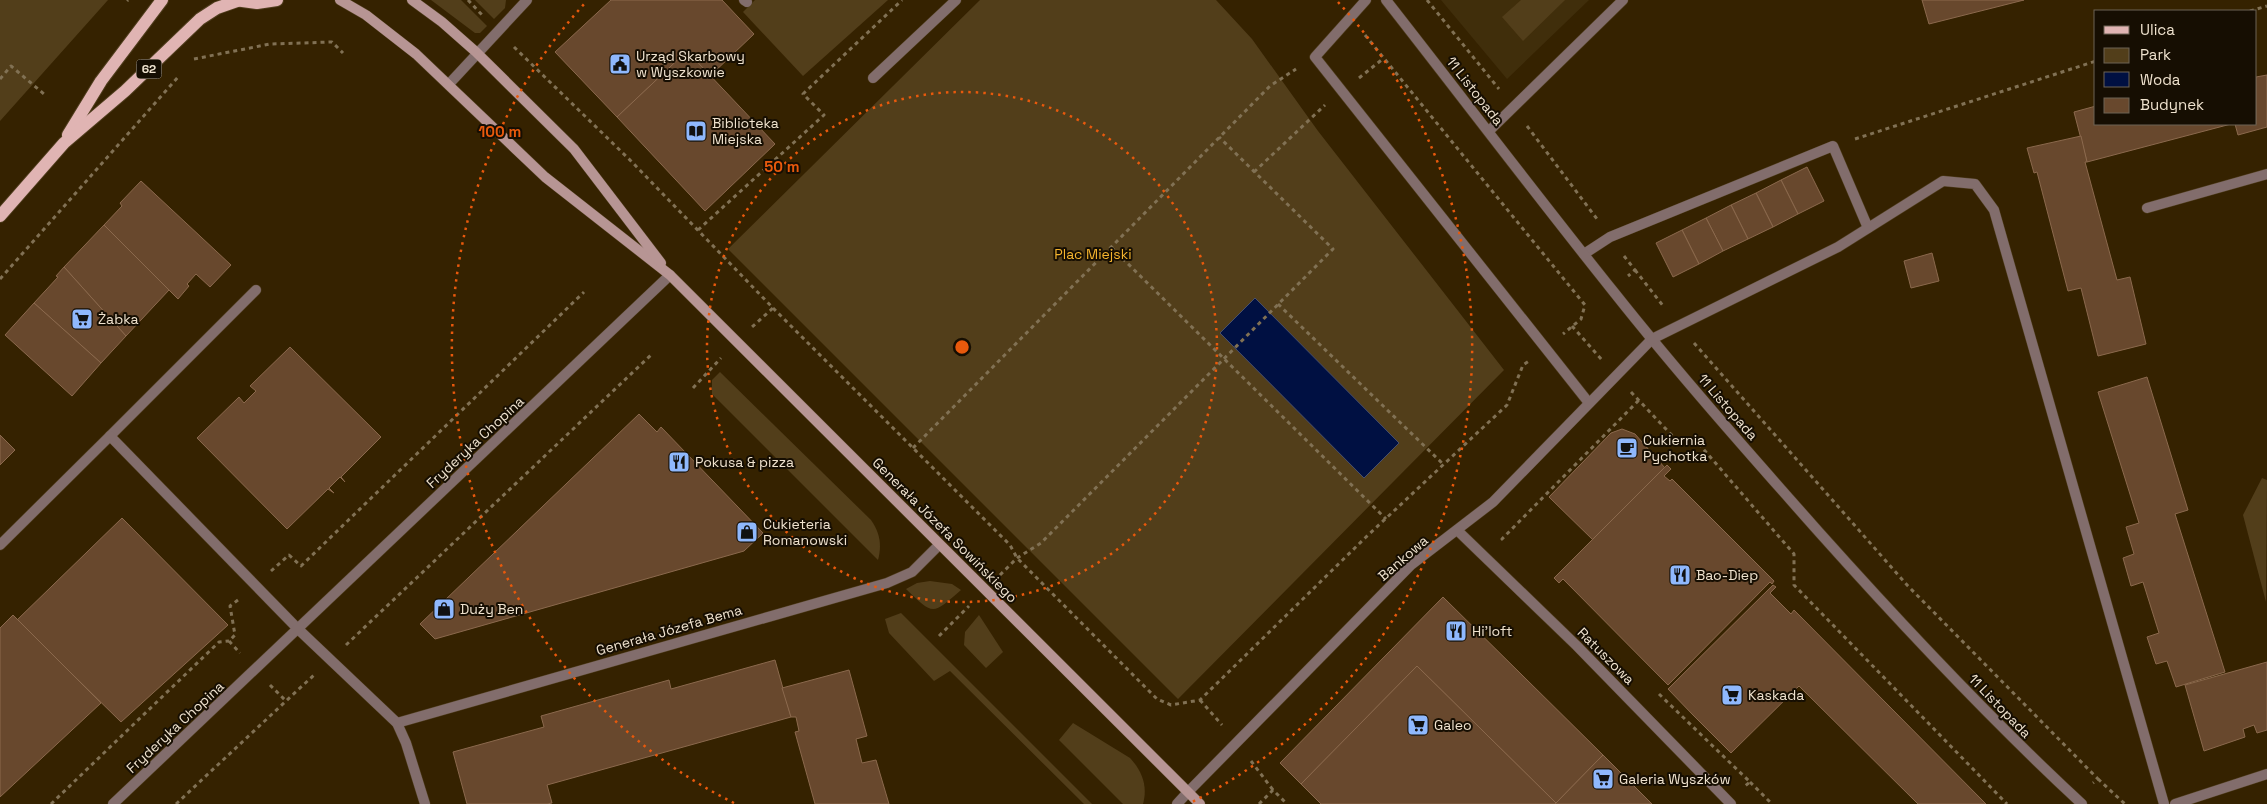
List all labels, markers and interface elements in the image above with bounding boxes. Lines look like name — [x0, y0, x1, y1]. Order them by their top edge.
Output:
legend — [2094, 10, 2257, 125]
text: Ulica — [2140, 20, 2175, 39]
text: Park — [2140, 45, 2171, 64]
place label: Urząd Skarbowy w Wyszkowie — [636, 47, 745, 81]
public building icon: Urząd Skarbowy w Wyszkowie — [608, 52, 632, 76]
street label: 11 Listopada — [1443, 53, 1507, 129]
road number: 62 — [136, 60, 162, 78]
text: Woda — [2140, 70, 2181, 89]
text: Budynek — [2140, 95, 2204, 114]
place label: Biblioteka Miejska — [712, 114, 779, 148]
library icon: Biblioteka Miejska — [684, 119, 708, 143]
text: 100 m — [479, 122, 521, 141]
text: 50 m — [764, 157, 800, 176]
park label: Plac Miejski — [1054, 245, 1132, 263]
supermarket icon: Żabka — [70, 307, 94, 331]
place label: Żabka — [98, 310, 139, 328]
centre of rings — [953, 338, 971, 356]
street label: 11 Listopada — [1694, 370, 1762, 444]
street label: Fryderyka Chopina — [422, 392, 528, 492]
place label: Cukiernia Pychotka — [1643, 431, 1707, 465]
cafe icon: Cukiernia Pychotka — [1615, 436, 1639, 460]
restaurant icon: Pokusa & pizza — [667, 450, 691, 474]
place label: Pokusa & pizza — [695, 453, 794, 471]
street label: Generała Józefa Sowińskiego — [869, 454, 1021, 606]
place label: Cukieteria Romanowski — [763, 515, 847, 549]
shop icon: Cukieteria Romanowski — [735, 520, 759, 544]
street label: Bankowa — [1374, 531, 1432, 585]
restaurant icon: Bao-Diep — [1668, 563, 1692, 587]
place label: Bao-Diep — [1696, 566, 1758, 584]
shop icon: Duży Ben — [432, 597, 456, 621]
place label: Duży Ben — [460, 600, 523, 618]
street label: Generała Józefa Bema — [594, 601, 744, 659]
restaurant icon: Hi'loft — [1444, 619, 1468, 643]
place label: Hi'loft — [1472, 622, 1512, 640]
street label: Ratuszowa — [1574, 624, 1638, 688]
street label: 11 Listopada — [1965, 670, 2035, 742]
street label: Fryderyka Chopina — [122, 677, 228, 777]
supermarket icon: Kaskada — [1720, 683, 1744, 707]
place label: Kaskada — [1748, 686, 1804, 704]
supermarket icon: Galeo — [1406, 713, 1430, 737]
place label: Galeo — [1434, 716, 1472, 734]
supermarket icon: Galeria Wyszków — [1591, 767, 1615, 791]
place label: Galeria Wyszków — [1619, 770, 1731, 788]

